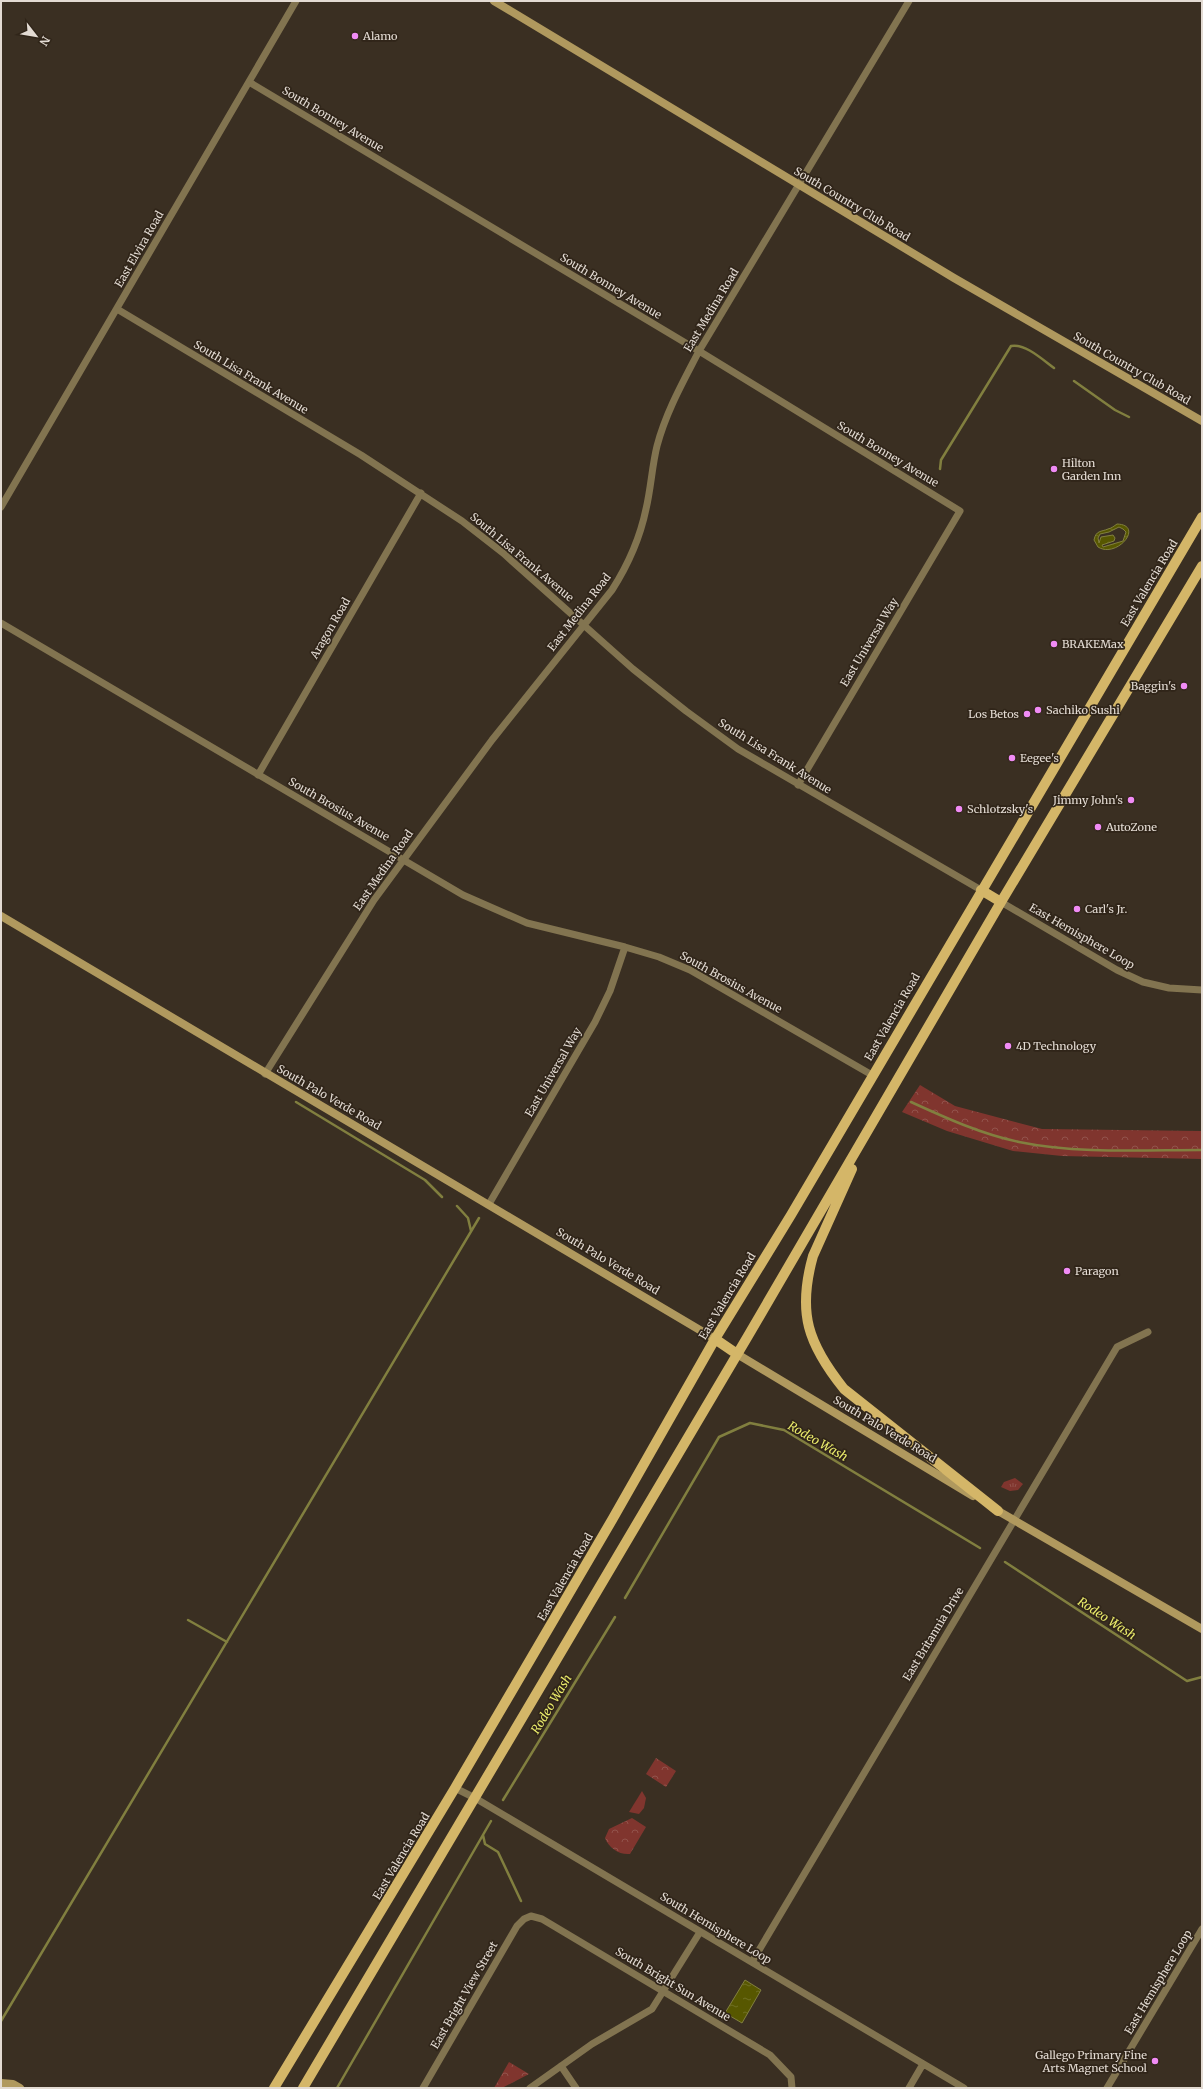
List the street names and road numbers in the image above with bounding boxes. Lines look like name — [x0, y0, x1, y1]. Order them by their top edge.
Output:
street label: South Bonney Avenue — [280, 83, 387, 155]
street label: South Country Club Road — [791, 164, 913, 244]
street label: East Elvira Road — [111, 208, 167, 290]
street label: South Bonney Avenue — [558, 250, 665, 322]
street label: East Medina Road — [681, 265, 742, 354]
street label: South Country Club Road — [1071, 329, 1193, 407]
street label: South Lisa Frank Avenue — [191, 337, 311, 417]
street label: South Bonney Avenue — [835, 418, 942, 490]
street label: South Lisa Frank Avenue — [467, 510, 577, 605]
street label: East Valencia Road — [1118, 537, 1181, 629]
street label: East Medina Road — [544, 570, 614, 654]
street label: Aragon Road — [306, 595, 353, 662]
street label: East Universal Way — [837, 595, 901, 689]
street label: South Lisa Frank Avenue — [716, 715, 834, 797]
street label: South Brosius Avenue — [286, 774, 392, 844]
street label: East Medina Road — [350, 827, 416, 913]
street label: East Hemisphere Loop — [1027, 900, 1137, 972]
street label: South Brosius Avenue — [678, 948, 785, 1016]
street label: East Valencia Road — [861, 970, 923, 1063]
street label: East Universal Way — [522, 1024, 585, 1119]
street label: South Palo Verde Road — [274, 1061, 384, 1133]
street label: South Palo Verde Road — [554, 1225, 663, 1298]
street label: East Valencia Road — [696, 1250, 759, 1342]
street label: South Palo Verde Road — [831, 1393, 940, 1466]
street label: East Valencia Road — [534, 1530, 596, 1623]
street label: East Britannia Drive — [900, 1584, 967, 1683]
street label: East Valencia Road — [370, 1810, 433, 1902]
street label: South Hemisphere Loop — [658, 1889, 775, 1967]
street label: East Hemisphere Loop — [1121, 1927, 1195, 2037]
street label: East Bright View Street — [427, 1938, 501, 2051]
street label: South Bright Sun Avenue — [613, 1944, 733, 2024]

